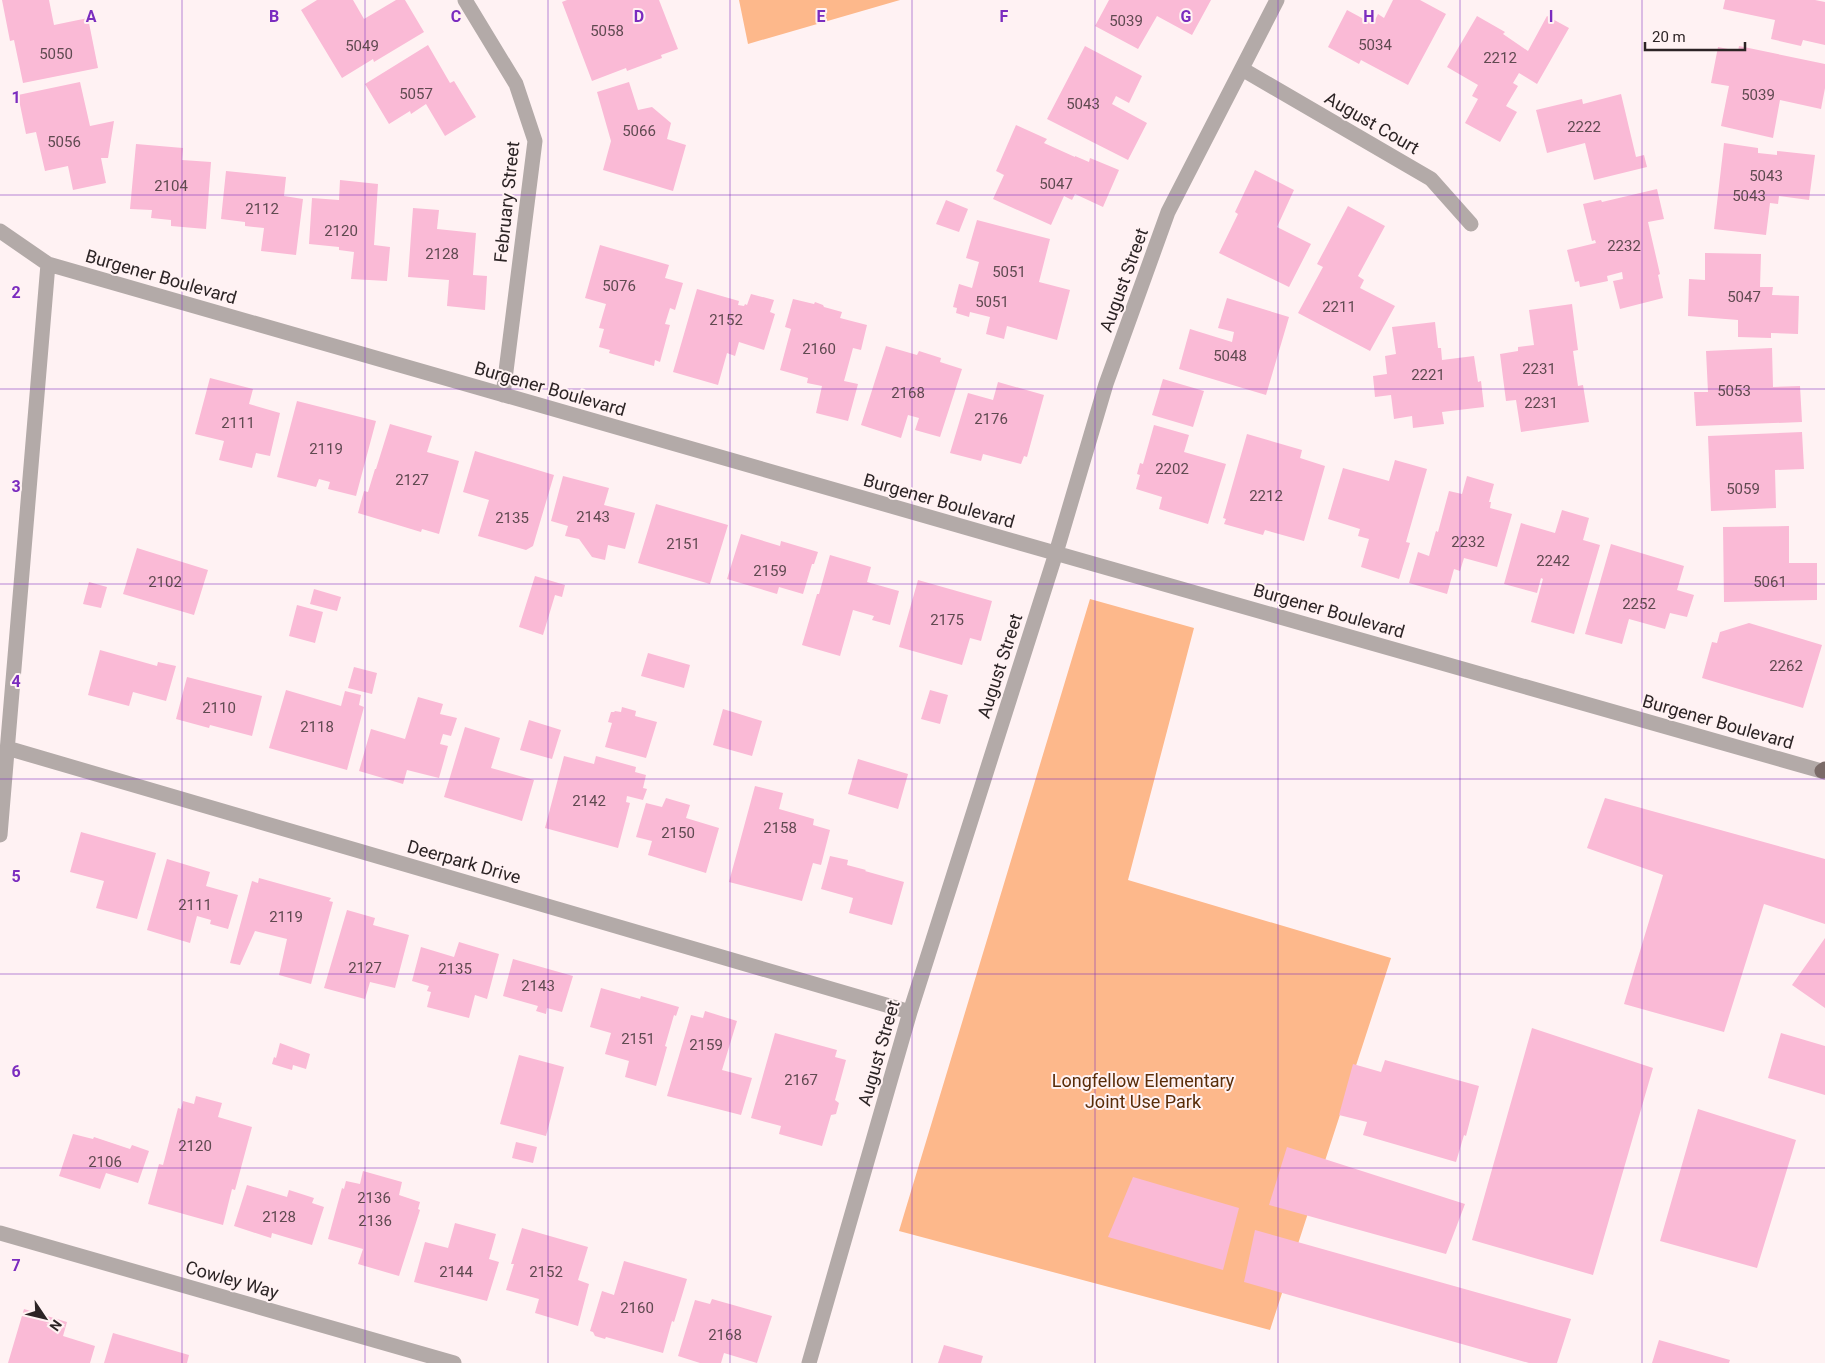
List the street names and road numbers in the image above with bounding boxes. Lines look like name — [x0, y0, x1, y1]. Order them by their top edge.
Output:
street label: August Court — [1321, 87, 1423, 158]
street label: February Street — [490, 140, 523, 264]
street label: August Street — [1095, 225, 1152, 335]
street label: Burgener Boulevard — [83, 245, 239, 308]
street label: Burgener Boulevard — [472, 357, 628, 420]
street label: Burgener Boulevard — [861, 469, 1017, 532]
street label: Burgener Boulevard — [1251, 579, 1407, 642]
street label: August Street — [973, 611, 1026, 721]
street label: Burgener Boulevard — [1640, 690, 1796, 753]
street label: Deerpark Drive — [405, 835, 523, 888]
street label: August Street — [853, 998, 904, 1108]
street label: Cowley Way — [183, 1256, 282, 1303]

